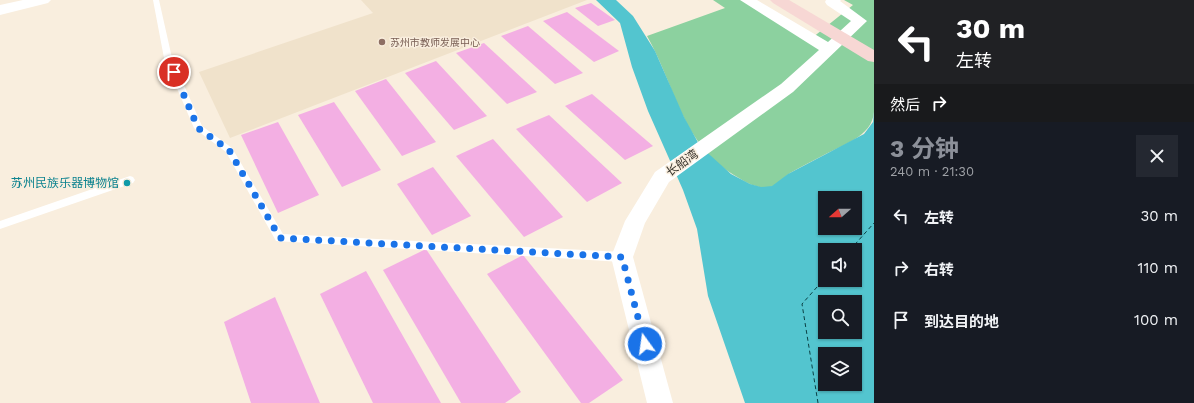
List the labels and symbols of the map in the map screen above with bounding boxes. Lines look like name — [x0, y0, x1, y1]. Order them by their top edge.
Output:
marker: 苏州市教师发展中心 — [377, 37, 387, 47]
place label: 苏州市教师发展中心 — [390, 37, 480, 48]
pin — [157, 55, 191, 89]
street label: 长船湾 — [663, 147, 701, 179]
place label: 苏州民族乐器博物馆 — [11, 176, 119, 190]
marker: 苏州民族乐器博物馆 — [122, 178, 132, 188]
north arrow — [818, 191, 862, 235]
position arrow — [624, 323, 666, 365]

